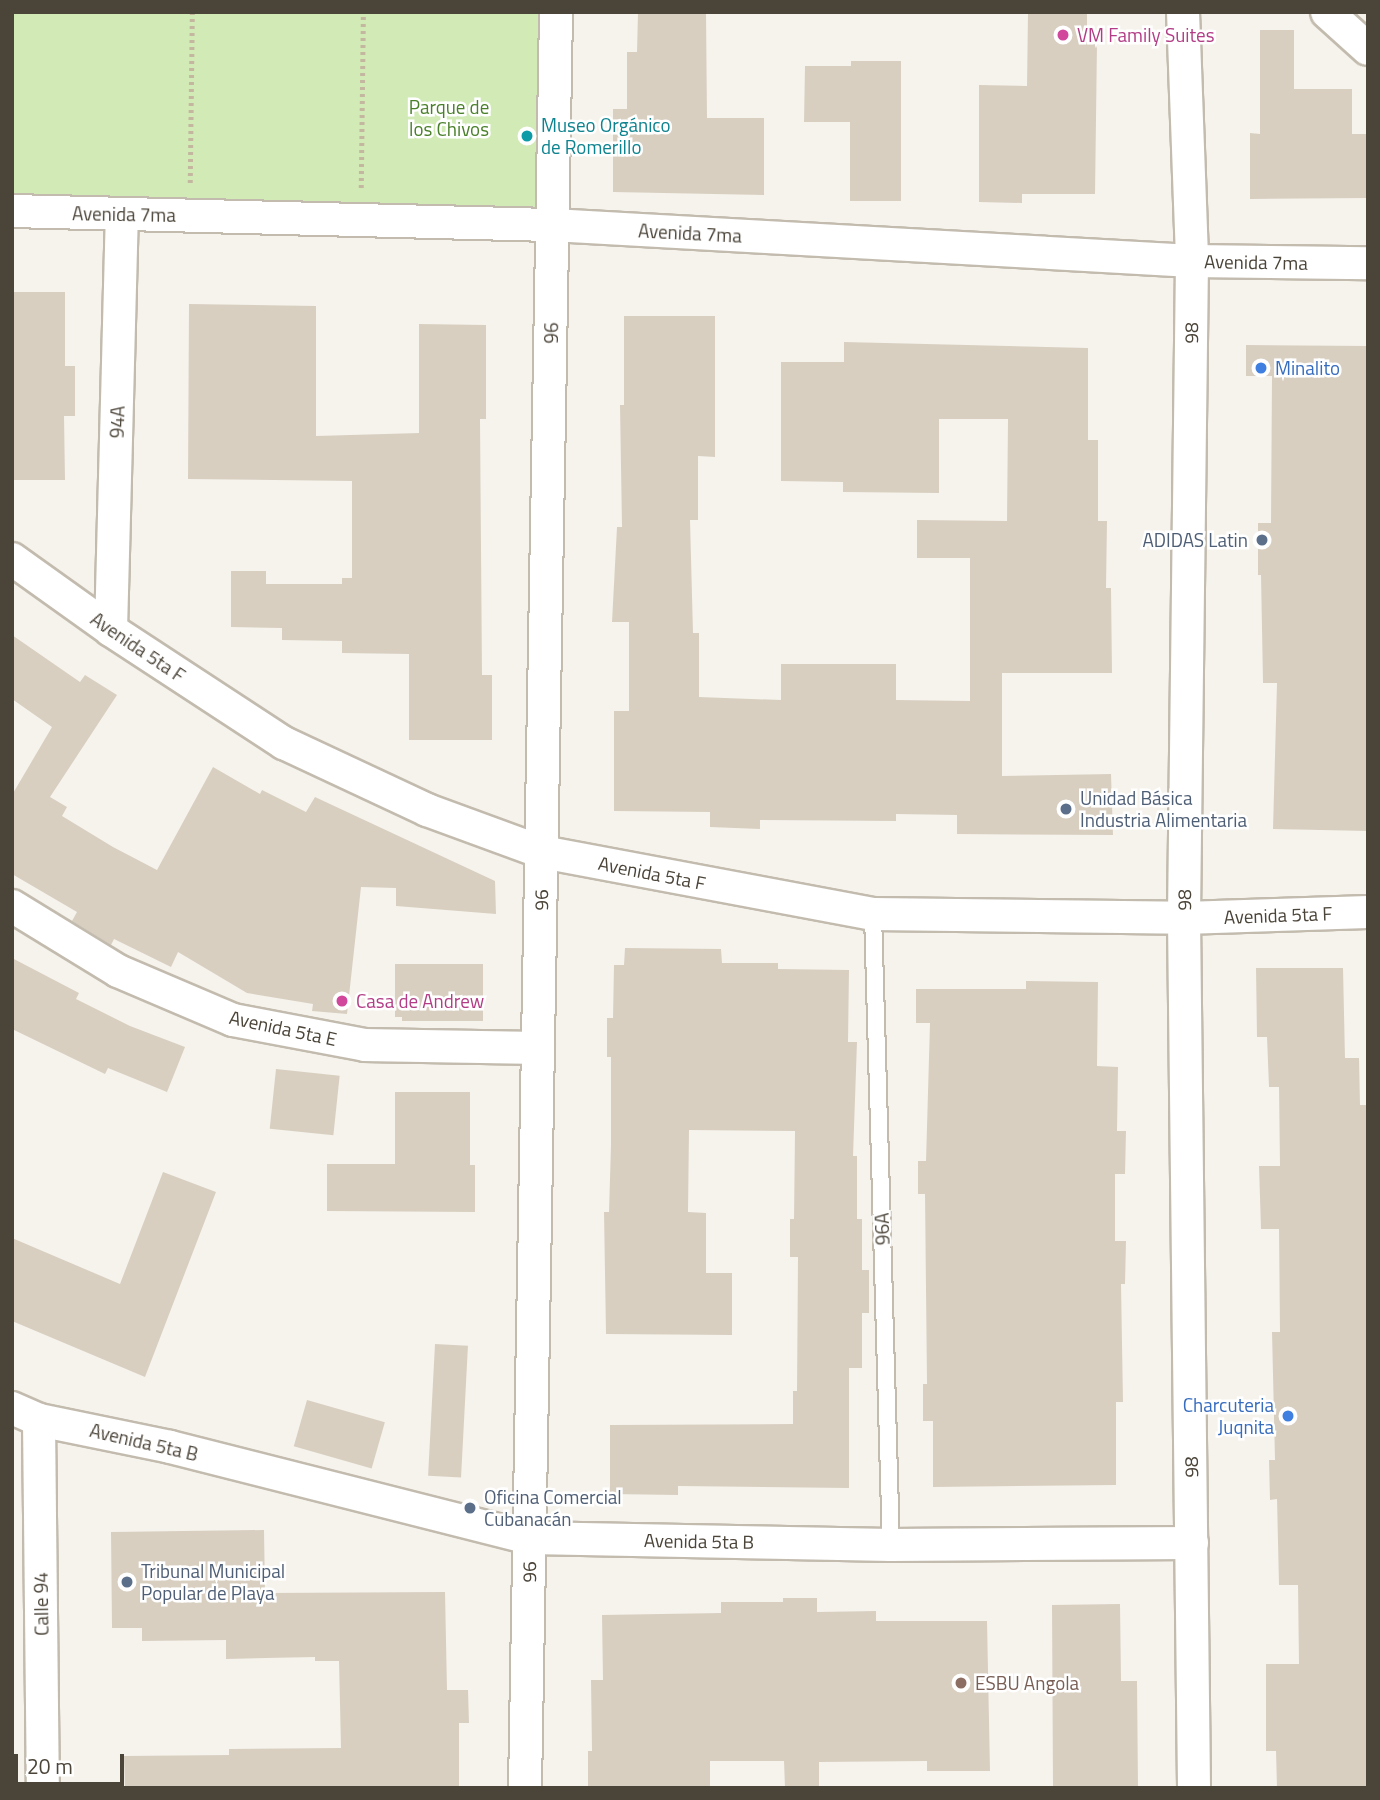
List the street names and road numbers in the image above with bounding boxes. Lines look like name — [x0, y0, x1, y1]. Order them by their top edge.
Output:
street label: Avenida 7ma — [72, 202, 176, 226]
street label: Avenida 7ma — [638, 219, 742, 247]
street label: Avenida 7ma — [1204, 250, 1308, 274]
street label: 96 — [539, 322, 563, 344]
street label: 98 — [1179, 322, 1203, 344]
street label: 94A — [105, 405, 129, 439]
street label: Avenida 5ta F — [87, 607, 189, 687]
street label: Avenida 5ta F — [596, 851, 708, 895]
street label: 96 — [529, 889, 553, 911]
street label: 98 — [1172, 889, 1196, 911]
street label: Avenida 5ta F — [1223, 902, 1333, 928]
street label: Avenida 5ta E — [227, 1005, 339, 1051]
street label: 96A — [870, 1212, 894, 1246]
street label: Avenida 5ta B — [88, 1418, 200, 1466]
street label: 98 — [1179, 1456, 1203, 1478]
street label: Avenida 5ta B — [644, 1529, 754, 1553]
street label: 96 — [517, 1561, 541, 1583]
street label: Calle 94 — [29, 1572, 53, 1636]

